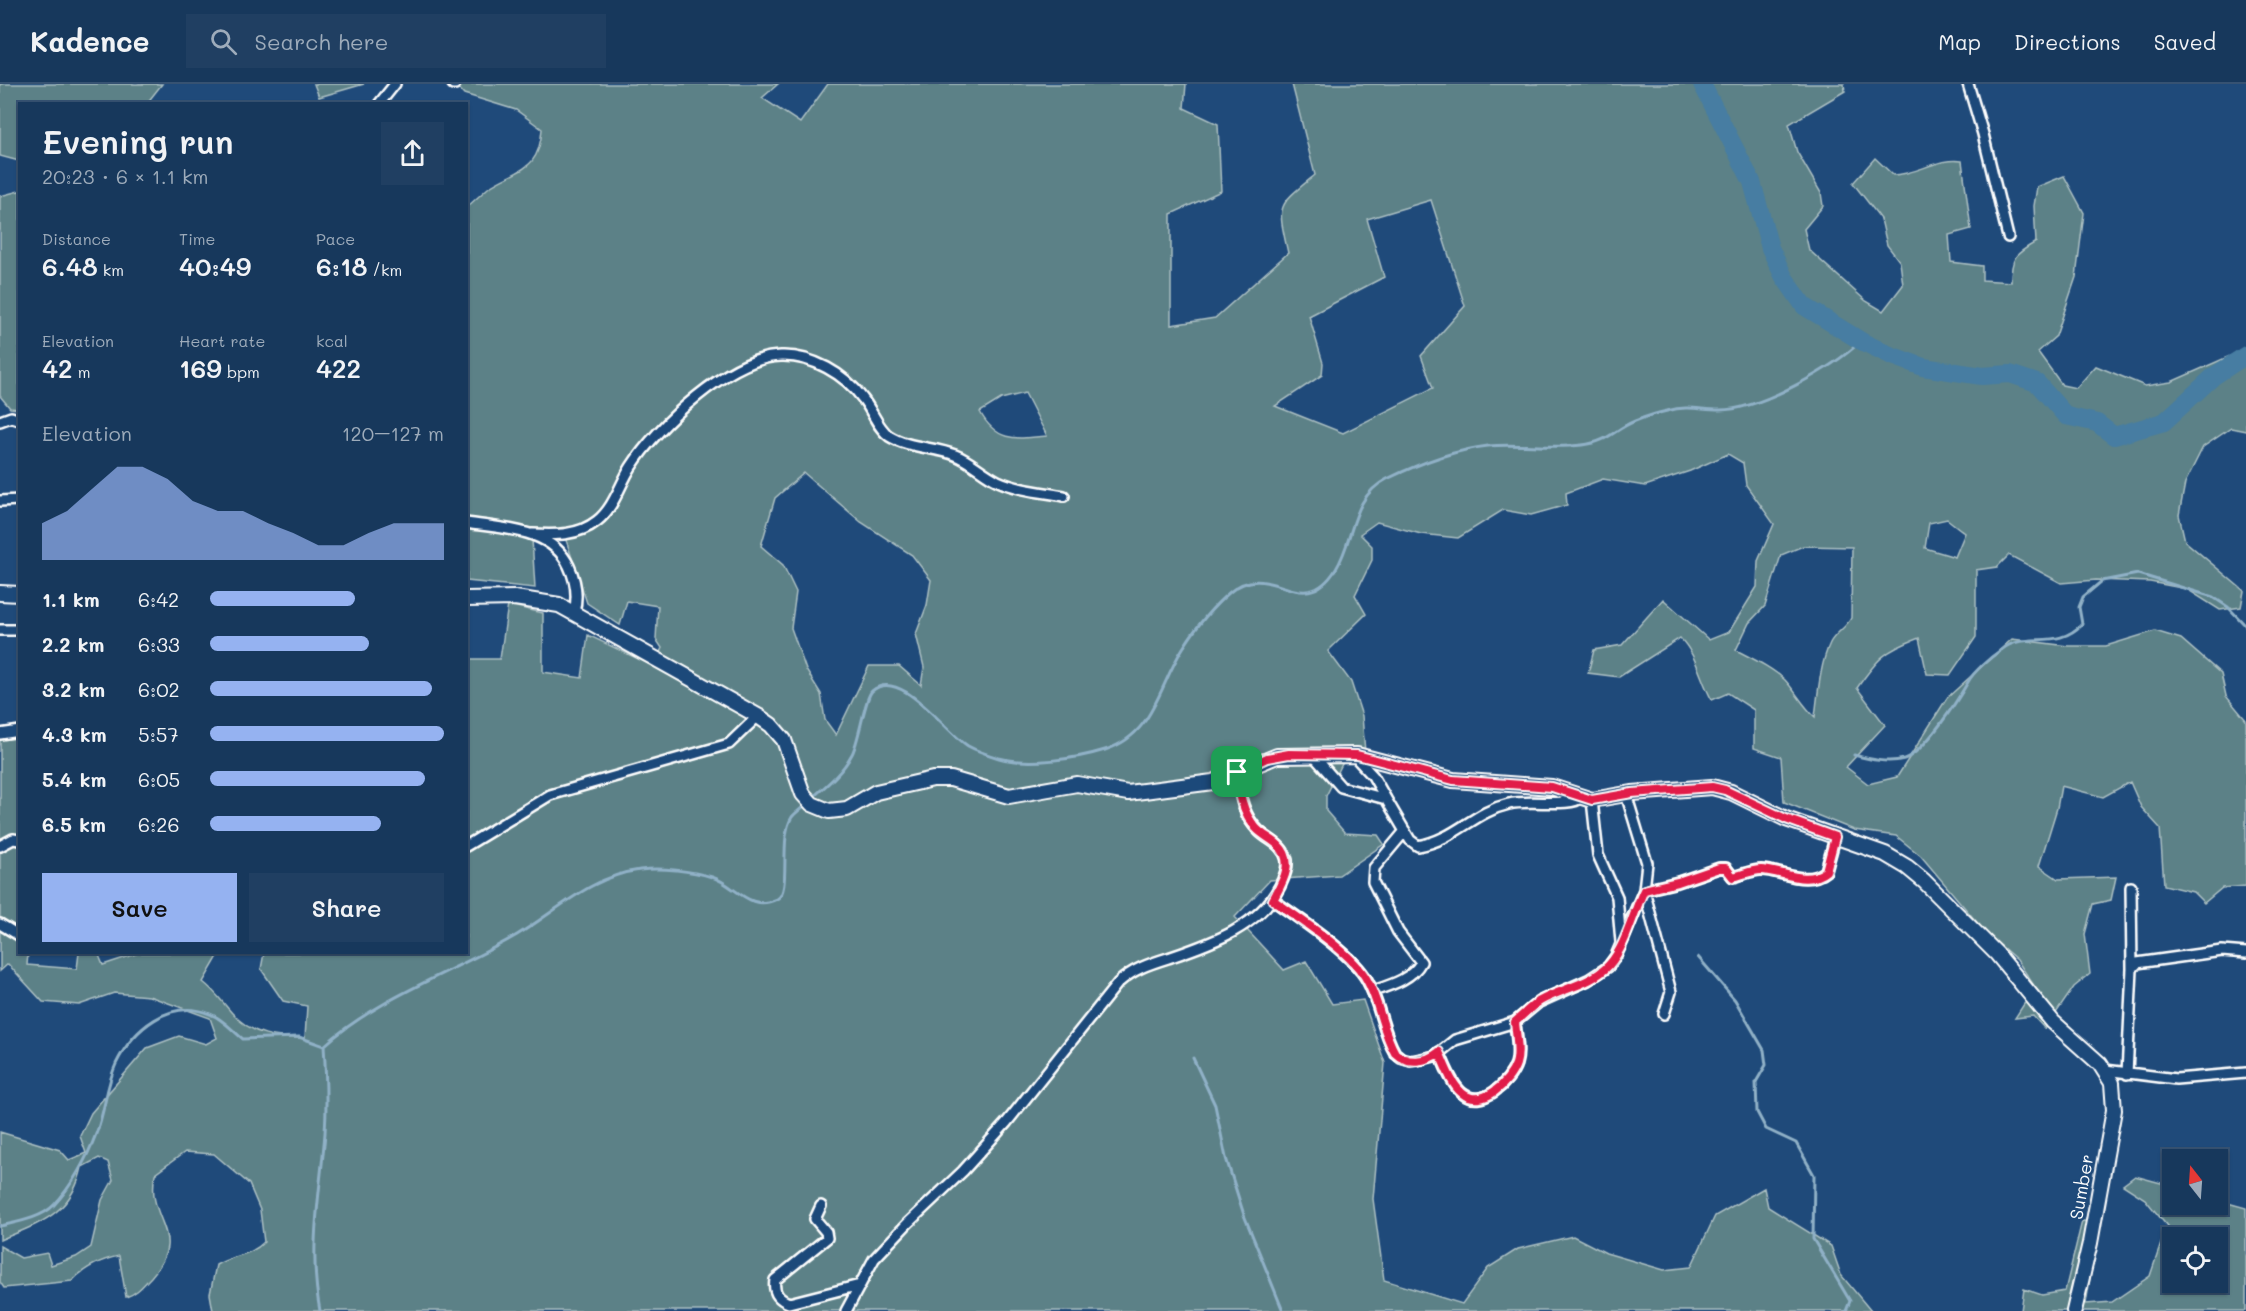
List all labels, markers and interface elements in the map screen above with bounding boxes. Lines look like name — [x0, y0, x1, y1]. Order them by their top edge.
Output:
search box — [186, 14, 606, 68]
text: Kadence — [30, 23, 150, 59]
icon: search — [207, 25, 240, 58]
text: Search here — [255, 27, 388, 56]
text: Map — [1938, 28, 1981, 55]
text: Directions — [2014, 28, 2121, 55]
text: Saved — [2154, 28, 2216, 55]
text: Evening run — [42, 119, 234, 162]
button: share — [381, 122, 444, 185]
text: 20:23 · 6 × 1.1 km — [42, 163, 209, 189]
text: Distance — [42, 228, 111, 249]
text: Time — [179, 228, 215, 249]
text: Pace — [316, 228, 355, 249]
text: 6.48 — [42, 249, 98, 283]
text: 40:49 — [179, 249, 251, 283]
text: 6:18 — [316, 249, 367, 283]
text: km — [98, 259, 124, 280]
text: /km — [367, 259, 402, 280]
text: Elevation — [42, 330, 114, 351]
text: Heart rate — [179, 330, 265, 351]
text: kcal — [316, 330, 348, 351]
text: 42 — [42, 351, 73, 385]
text: 169 — [179, 351, 222, 385]
text: 422 — [316, 351, 361, 385]
text: m — [73, 361, 90, 382]
text: bpm — [222, 361, 260, 382]
text: Elevation — [42, 420, 132, 446]
text: 120–127 m — [342, 420, 444, 446]
text: 1.1 km — [42, 586, 100, 612]
text: 6:42 — [138, 586, 179, 612]
text: 2.2 km — [42, 631, 104, 657]
text: 6:33 — [138, 631, 180, 657]
text: 3.2 km — [42, 676, 105, 702]
text: 6:02 — [138, 676, 180, 702]
text: 4.3 km — [42, 721, 107, 747]
text: 5:57 — [138, 721, 179, 747]
pin — [1211, 746, 1262, 797]
icon: arrive — [1220, 755, 1253, 788]
text: 5.4 km — [42, 766, 106, 792]
text: 6:05 — [138, 766, 180, 792]
text: 6.5 km — [42, 811, 106, 837]
text: 6:26 — [138, 811, 180, 837]
button: Save — [42, 873, 237, 942]
button: Share — [249, 873, 444, 942]
north arrow — [2162, 1149, 2228, 1215]
map controls — [2162, 1149, 2228, 1293]
street label: Sumber — [2063, 1152, 2099, 1221]
button: locate — [2162, 1227, 2228, 1293]

